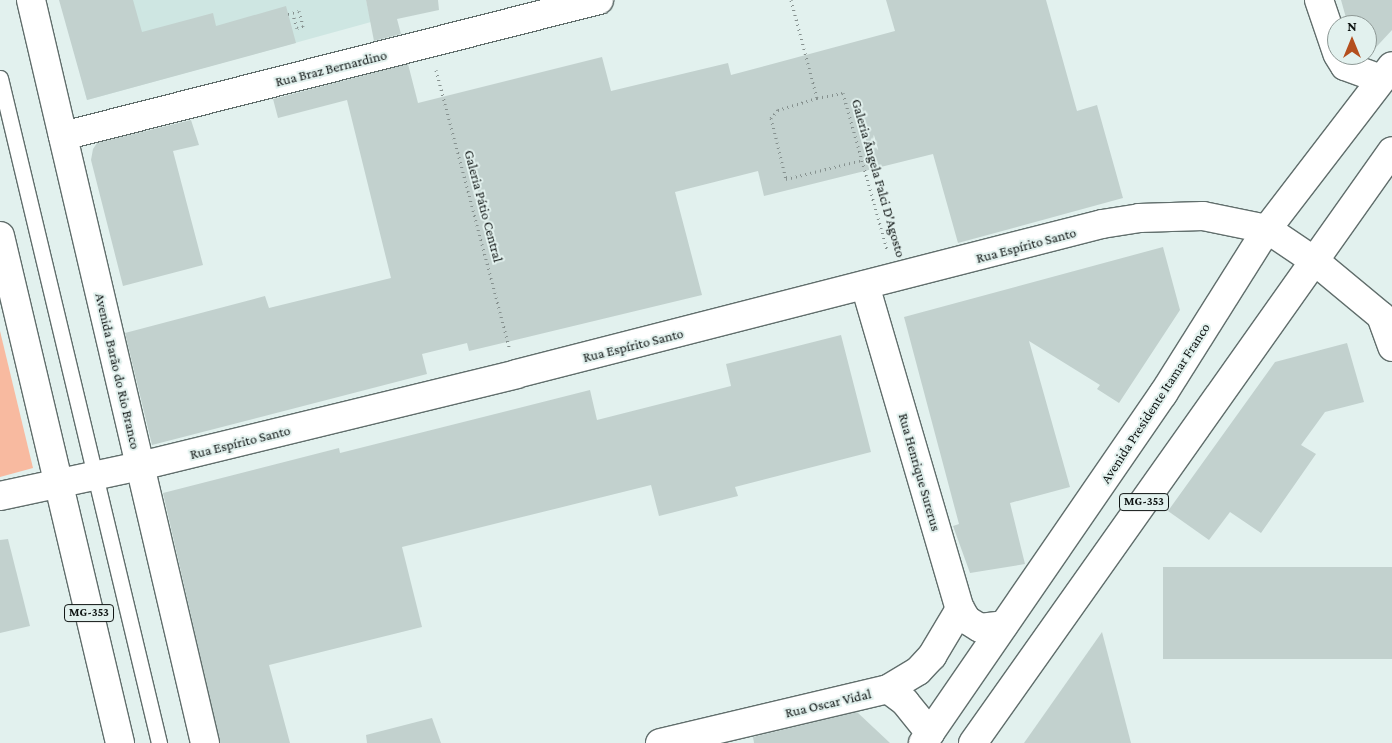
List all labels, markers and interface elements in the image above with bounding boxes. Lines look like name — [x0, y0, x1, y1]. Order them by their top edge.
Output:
north arrow — [1327, 15, 1377, 65]
text: N — [1347, 18, 1357, 34]
street label: Rua Braz Bernardino — [273, 46, 389, 90]
street label: Galeria Ângela Falci D'Agosto — [848, 97, 910, 259]
street label: Galeria Pátio Central — [461, 148, 507, 264]
street label: Rua Espírito Santo — [974, 224, 1078, 266]
street label: Avenida Barão do Rio Branco — [92, 291, 144, 451]
street label: Avenida Presidente Itamar Franco — [1097, 320, 1213, 486]
street label: Rua Espírito Santo — [581, 324, 685, 366]
street label: Rua Henrique Surerus — [895, 411, 945, 533]
street label: Rua Espírito Santo — [188, 421, 292, 463]
road number: MG-353 — [1119, 492, 1169, 512]
road number: MG-353 — [64, 604, 114, 622]
street label: Rua Oscar Vidal — [783, 685, 873, 721]

